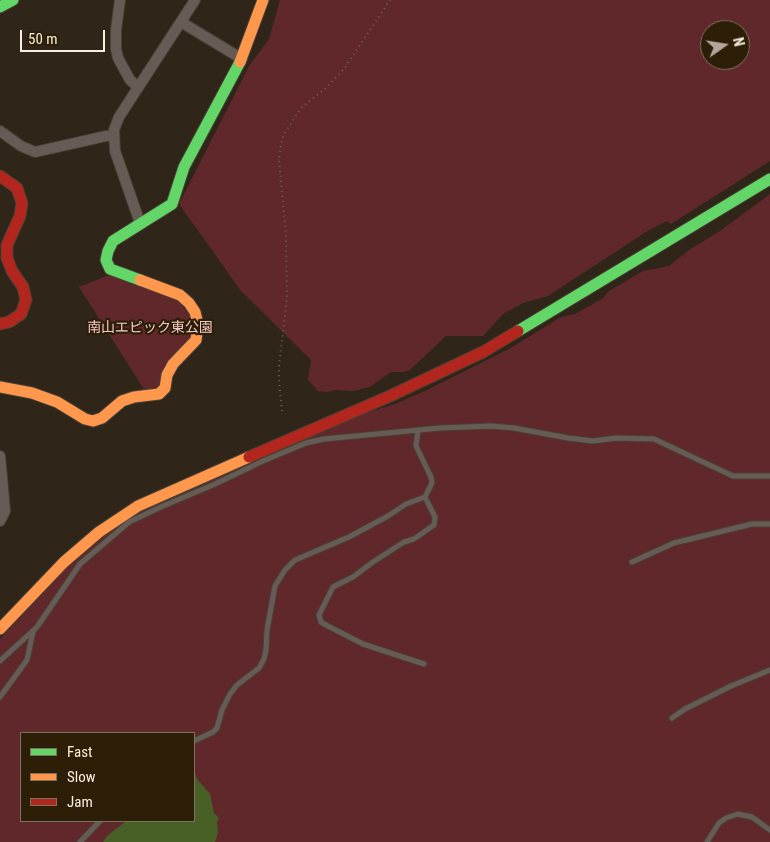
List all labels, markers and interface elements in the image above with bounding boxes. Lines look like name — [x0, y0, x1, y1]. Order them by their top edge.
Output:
scale bar — [22, 20, 108, 52]
north arrow — [700, 20, 750, 70]
text: 50 m — [28, 30, 58, 48]
text: N — [730, 36, 747, 48]
park label: 南山エピック東公園 — [87, 320, 213, 336]
legend — [20, 732, 195, 822]
text: Fast — [67, 743, 92, 761]
text: Slow — [67, 768, 96, 786]
text: Jam — [67, 793, 93, 811]

